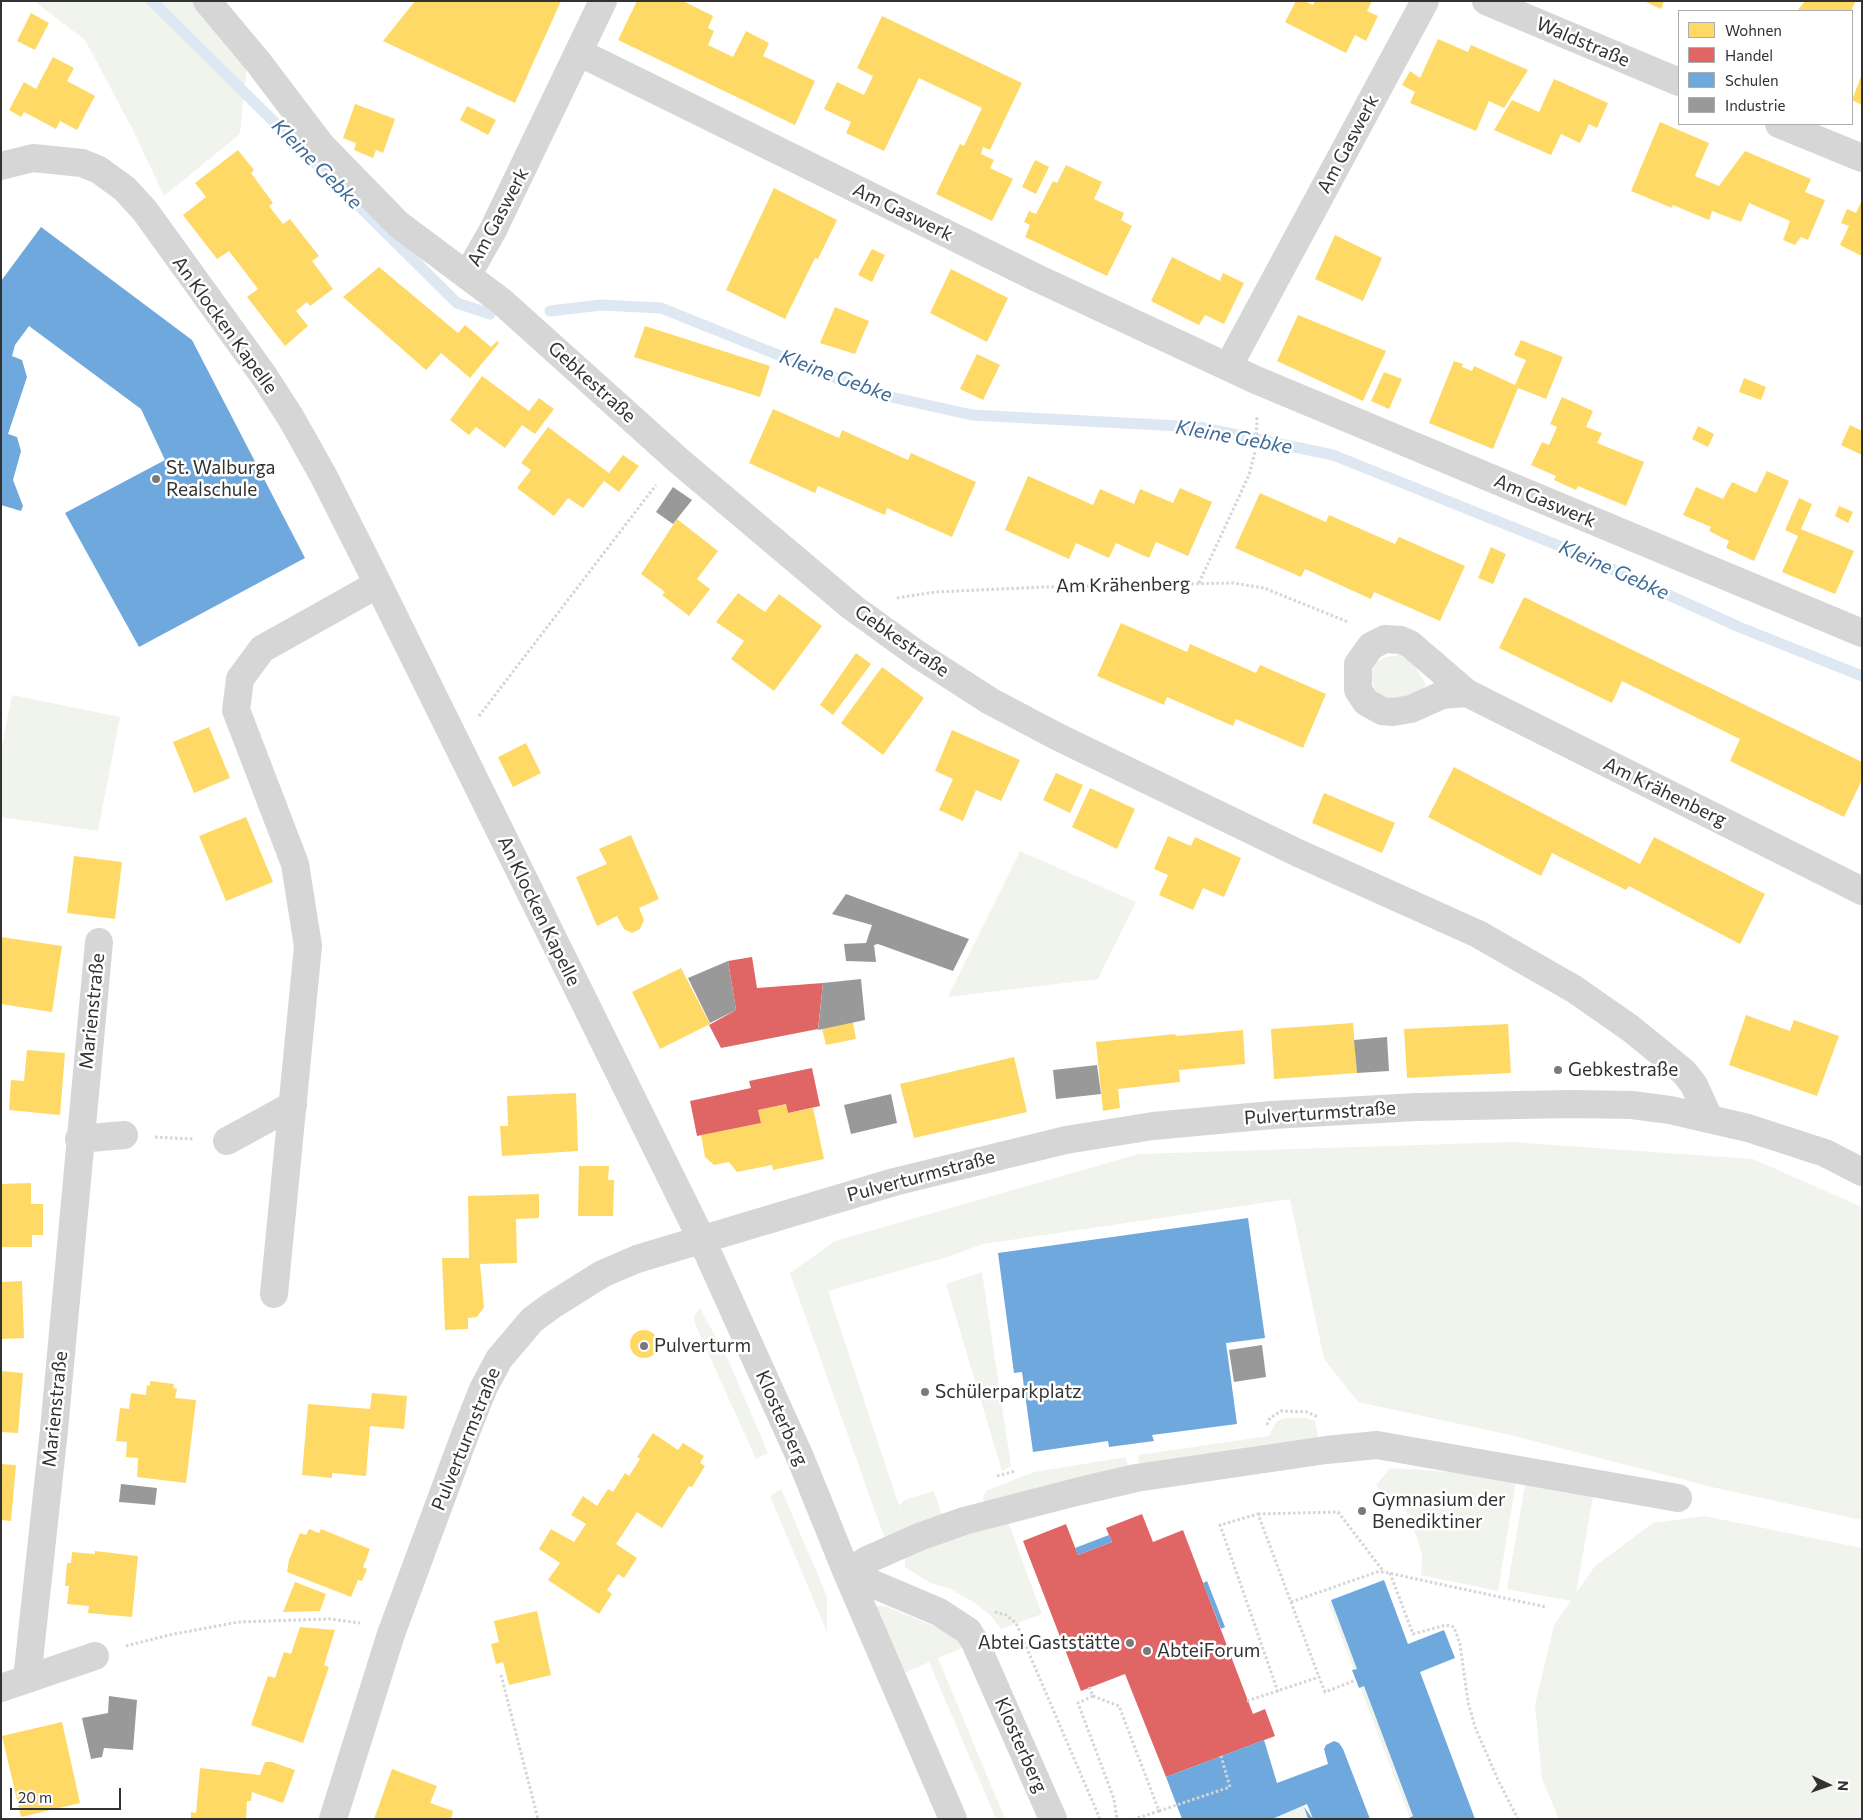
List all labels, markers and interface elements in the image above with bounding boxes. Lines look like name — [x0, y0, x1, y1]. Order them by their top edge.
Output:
legend — [1678, 10, 1853, 125]
street label: Waldstraße — [1533, 12, 1633, 72]
text: Wohnen — [1725, 21, 1782, 39]
text: Handel — [1725, 46, 1773, 64]
text: Schulen — [1725, 71, 1779, 89]
street label: Am Gaswerk — [1312, 91, 1384, 197]
text: Industrie — [1725, 96, 1786, 114]
water label: Kleine Gebke — [267, 114, 367, 214]
street label: Am Gaswerk — [462, 164, 534, 270]
street label: Am Gaswerk — [849, 178, 957, 246]
street label: An Klocken Kapelle — [168, 252, 282, 398]
street label: Gebkestraße — [543, 337, 641, 427]
water label: Kleine Gebke — [776, 345, 896, 407]
water label: Kleine Gebke — [1174, 415, 1294, 459]
place label: St. Walburga Realschule — [166, 457, 276, 501]
street label: Am Gaswerk — [1491, 469, 1599, 533]
marker: St. Walburga Realschule — [150, 473, 162, 485]
water label: Kleine Gebke — [1555, 535, 1673, 605]
street label: Am Krähenberg — [1056, 572, 1190, 598]
street label: Gebkestraße — [850, 600, 954, 682]
street label: Am Krähenberg — [1600, 752, 1730, 832]
street label: An Klocken Kapelle — [493, 832, 585, 990]
street label: Marienstraße — [75, 952, 109, 1070]
place label: Gebkestraße — [1568, 1059, 1678, 1081]
marker: Gebkestraße — [1552, 1064, 1564, 1076]
street label: Pulverturmstraße — [1243, 1096, 1397, 1130]
street label: Pulverturmstraße — [845, 1145, 997, 1207]
place label: Pulverturm — [654, 1335, 751, 1357]
marker: Pulverturm — [638, 1340, 650, 1352]
street label: Marienstraße — [38, 1350, 72, 1468]
street label: Pulverturmstraße — [427, 1364, 505, 1514]
street label: Klosterberg — [751, 1367, 813, 1469]
place label: Schülerparkplatz — [935, 1381, 1082, 1403]
marker: Schülerparkplatz — [919, 1386, 931, 1398]
place label: Gymnasium der Benediktiner — [1372, 1489, 1506, 1533]
marker: Gymnasium der Benediktiner — [1356, 1505, 1368, 1517]
place label: Abtei Gaststätte — [978, 1632, 1120, 1654]
marker: Abtei Gaststätte — [1124, 1637, 1136, 1649]
place label: AbteiForum — [1157, 1640, 1260, 1662]
marker: AbteiForum — [1141, 1645, 1153, 1657]
street label: Klosterberg — [990, 1694, 1052, 1796]
north arrow — [1803, 1760, 1853, 1810]
scale bar — [12, 1778, 124, 1810]
text: N — [1835, 1780, 1852, 1791]
text: 20 m — [18, 1788, 52, 1806]

